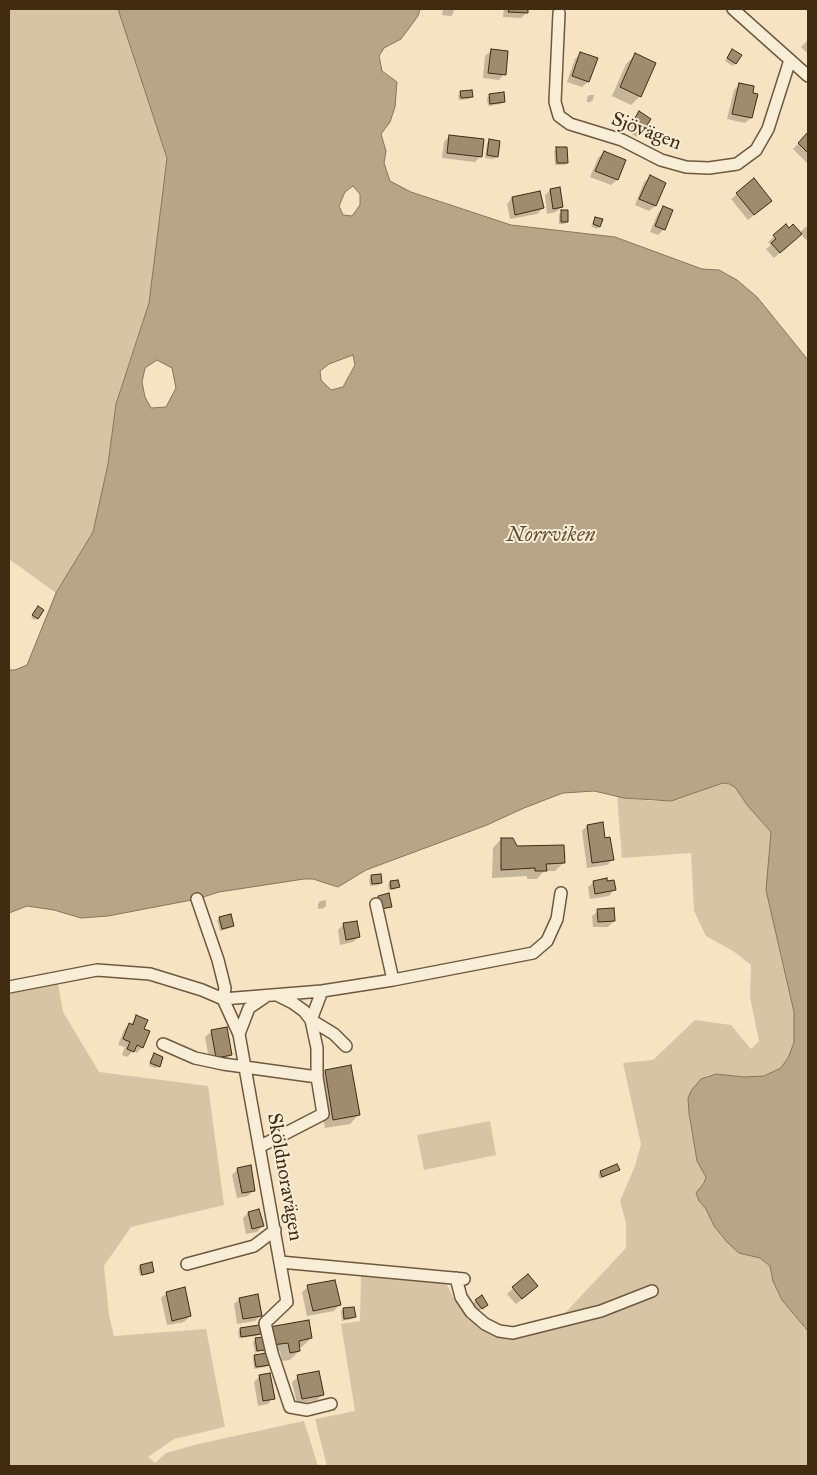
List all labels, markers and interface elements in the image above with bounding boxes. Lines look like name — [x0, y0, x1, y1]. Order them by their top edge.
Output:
street label: Sjövägen — [608, 108, 684, 156]
water label: Norrviken — [507, 523, 595, 549]
street label: Sköldnoravägen — [261, 1111, 307, 1243]

